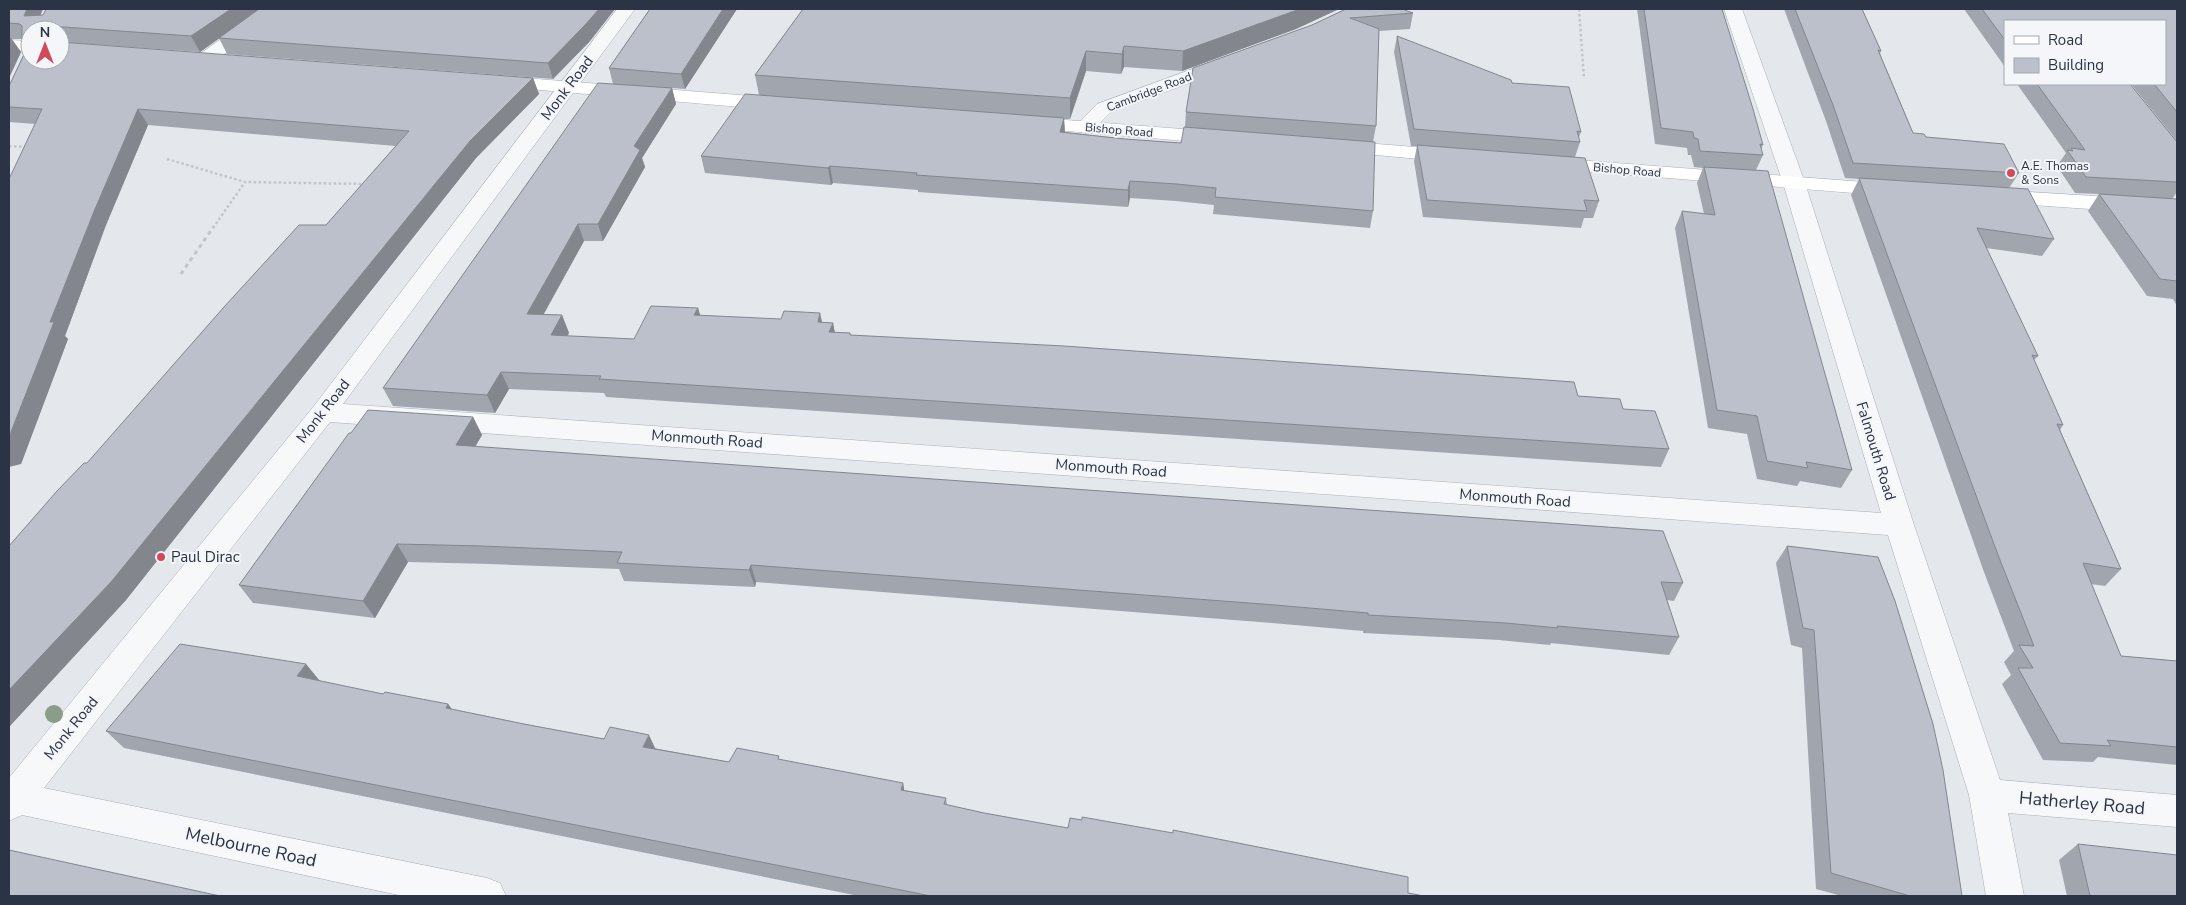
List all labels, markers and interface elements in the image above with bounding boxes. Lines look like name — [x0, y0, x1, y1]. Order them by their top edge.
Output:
north arrow — [20, 20, 70, 70]
legend — [2004, 20, 2166, 85]
text: N — [40, 23, 50, 42]
text: Road — [2048, 30, 2083, 50]
street label: Monk Road — [536, 52, 598, 124]
text: Building — [2048, 55, 2104, 75]
street label: Cambridge Road — [1104, 68, 1194, 116]
street label: Bishop Road — [1084, 119, 1154, 141]
place label: A.E. Thomas & Sons — [2021, 158, 2089, 188]
street label: Bishop Road — [1592, 159, 1662, 181]
marker: A.E. Thomas & Sons — [2005, 167, 2017, 179]
street label: Monk Road — [292, 375, 354, 447]
street label: Falmouth Road — [1851, 399, 1901, 503]
street label: Monmouth Road — [651, 425, 763, 453]
street label: Monmouth Road — [1055, 454, 1167, 482]
street label: Monmouth Road — [1459, 484, 1571, 512]
place label: Paul Dirac — [171, 547, 240, 567]
marker: Paul Dirac — [155, 551, 167, 563]
street label: Monk Road — [39, 692, 103, 764]
street label: Hatherley Road — [2018, 786, 2146, 820]
street label: Melbourne Road — [183, 821, 319, 873]

